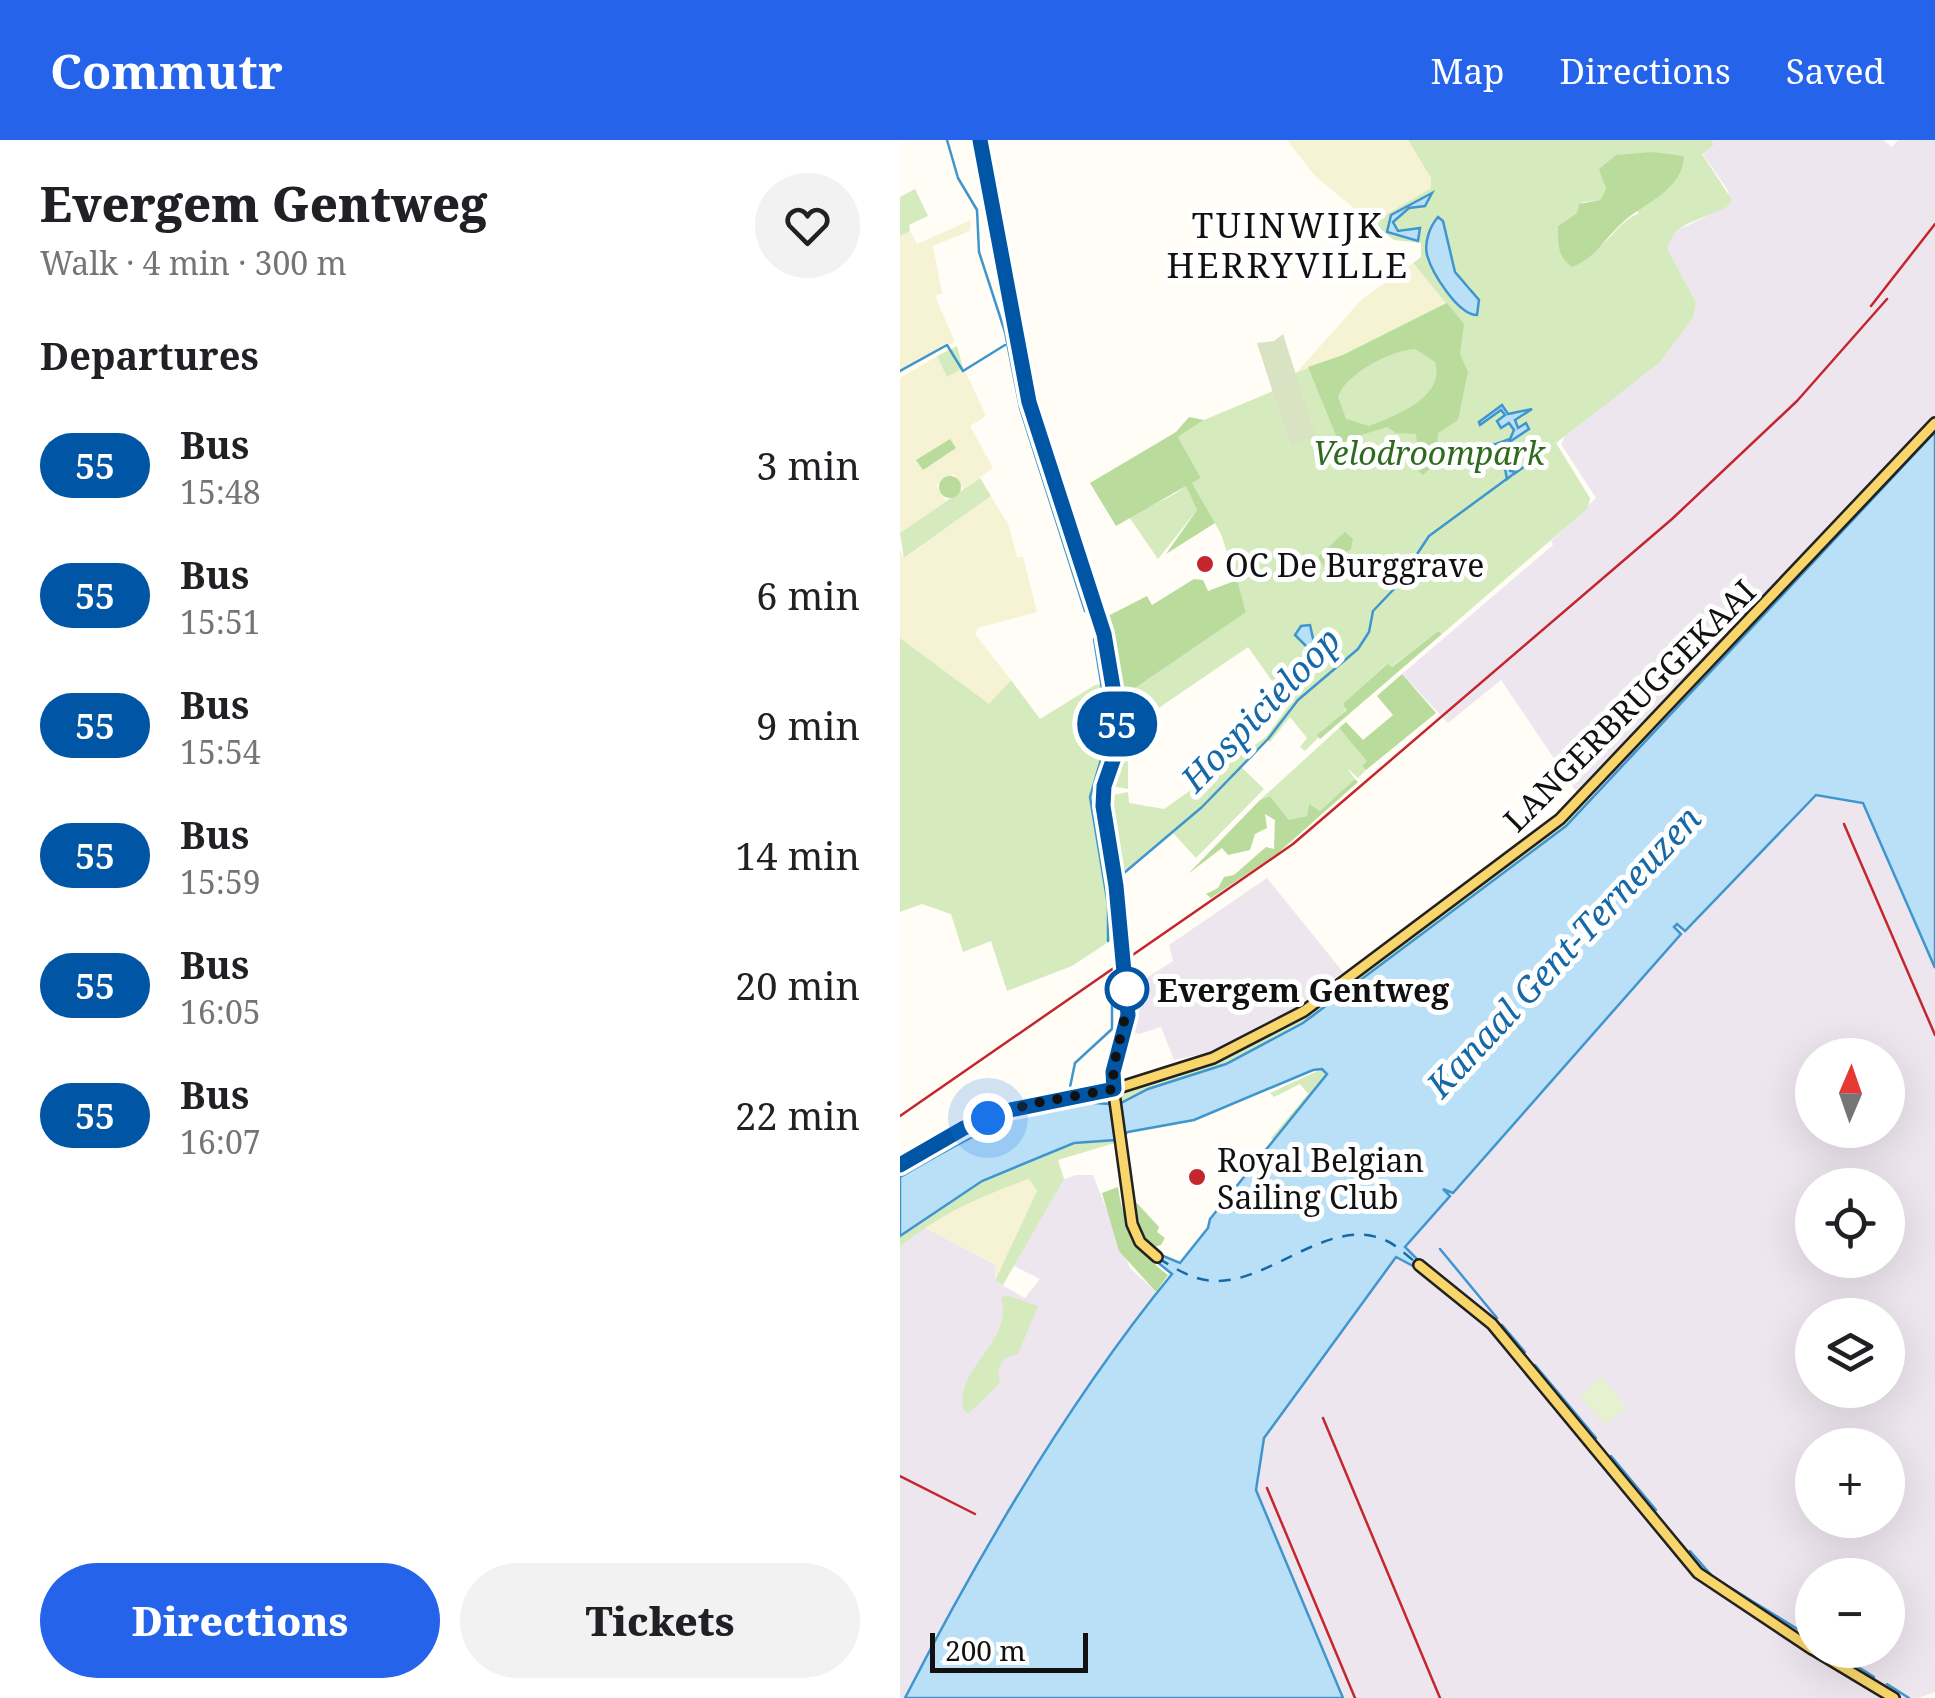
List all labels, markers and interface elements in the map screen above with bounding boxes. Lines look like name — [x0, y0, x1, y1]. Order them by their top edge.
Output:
text: Commutr — [50, 38, 283, 103]
text: Map — [1431, 47, 1505, 94]
text: Directions — [1560, 47, 1731, 94]
text: Saved — [1786, 47, 1885, 94]
text: Evergem Gentweg — [40, 171, 487, 236]
button: heart — [755, 173, 860, 278]
district label: TUINWIJK HERRYVILLE — [1166, 201, 1410, 288]
text: Walk · 4 min · 300 m — [40, 241, 347, 284]
text: Departures — [40, 329, 259, 381]
text: Bus — [180, 418, 249, 470]
park label: Velodroompark — [1313, 431, 1547, 474]
text: 3 min — [756, 439, 860, 491]
text: 55 — [75, 442, 115, 489]
text: 15:48 — [180, 470, 261, 513]
place label: OC De Burggrave — [1225, 543, 1484, 586]
text: Bus — [180, 548, 249, 600]
marker: OC De Burggrave — [1194, 553, 1216, 575]
text: 6 min — [756, 569, 860, 621]
street label: LANGERBRUGGEKAAI — [1494, 570, 1764, 840]
text: 55 — [75, 572, 115, 619]
text: 15:51 — [180, 600, 261, 643]
water label: Hospicieloop — [1169, 617, 1350, 802]
text: Bus — [180, 678, 249, 730]
line badge: 55 — [1072, 692, 1162, 756]
text: 9 min — [756, 699, 860, 751]
text: 55 — [1097, 701, 1137, 748]
text: 55 — [75, 702, 115, 749]
text: 15:54 — [180, 730, 261, 773]
water label: Kanaal Gent-Terneuzen — [1415, 795, 1711, 1108]
text: Bus — [180, 808, 249, 860]
text: 14 min — [735, 829, 860, 881]
text: 55 — [75, 832, 115, 879]
text: 15:59 — [180, 860, 261, 903]
text: Bus — [180, 938, 249, 990]
text: 20 min — [735, 959, 860, 1011]
text: 55 — [75, 962, 115, 1009]
marker: Evergem Gentweg — [1106, 968, 1148, 1010]
place label: Evergem Gentweg — [1157, 968, 1449, 1011]
text: 16:05 — [180, 990, 261, 1033]
north arrow — [1795, 1038, 1905, 1148]
map controls — [1795, 1038, 1905, 1668]
text: Bus — [180, 1068, 249, 1120]
text: 22 min — [735, 1089, 860, 1141]
text: 55 — [75, 1092, 115, 1139]
your location — [963, 1093, 1013, 1143]
text: 16:07 — [180, 1120, 261, 1163]
place label: Royal Belgian Sailing Club — [1217, 1138, 1424, 1218]
marker: Royal Belgian Sailing Club — [1186, 1166, 1208, 1188]
button: locate — [1795, 1168, 1905, 1278]
button: layers — [1795, 1298, 1905, 1408]
button: + — [1795, 1428, 1905, 1538]
button: − — [1795, 1558, 1905, 1668]
button: Directions — [40, 1563, 440, 1678]
button: Tickets — [460, 1563, 860, 1678]
scale bar — [930, 1628, 1088, 1672]
text: 200 m — [945, 1631, 1026, 1669]

